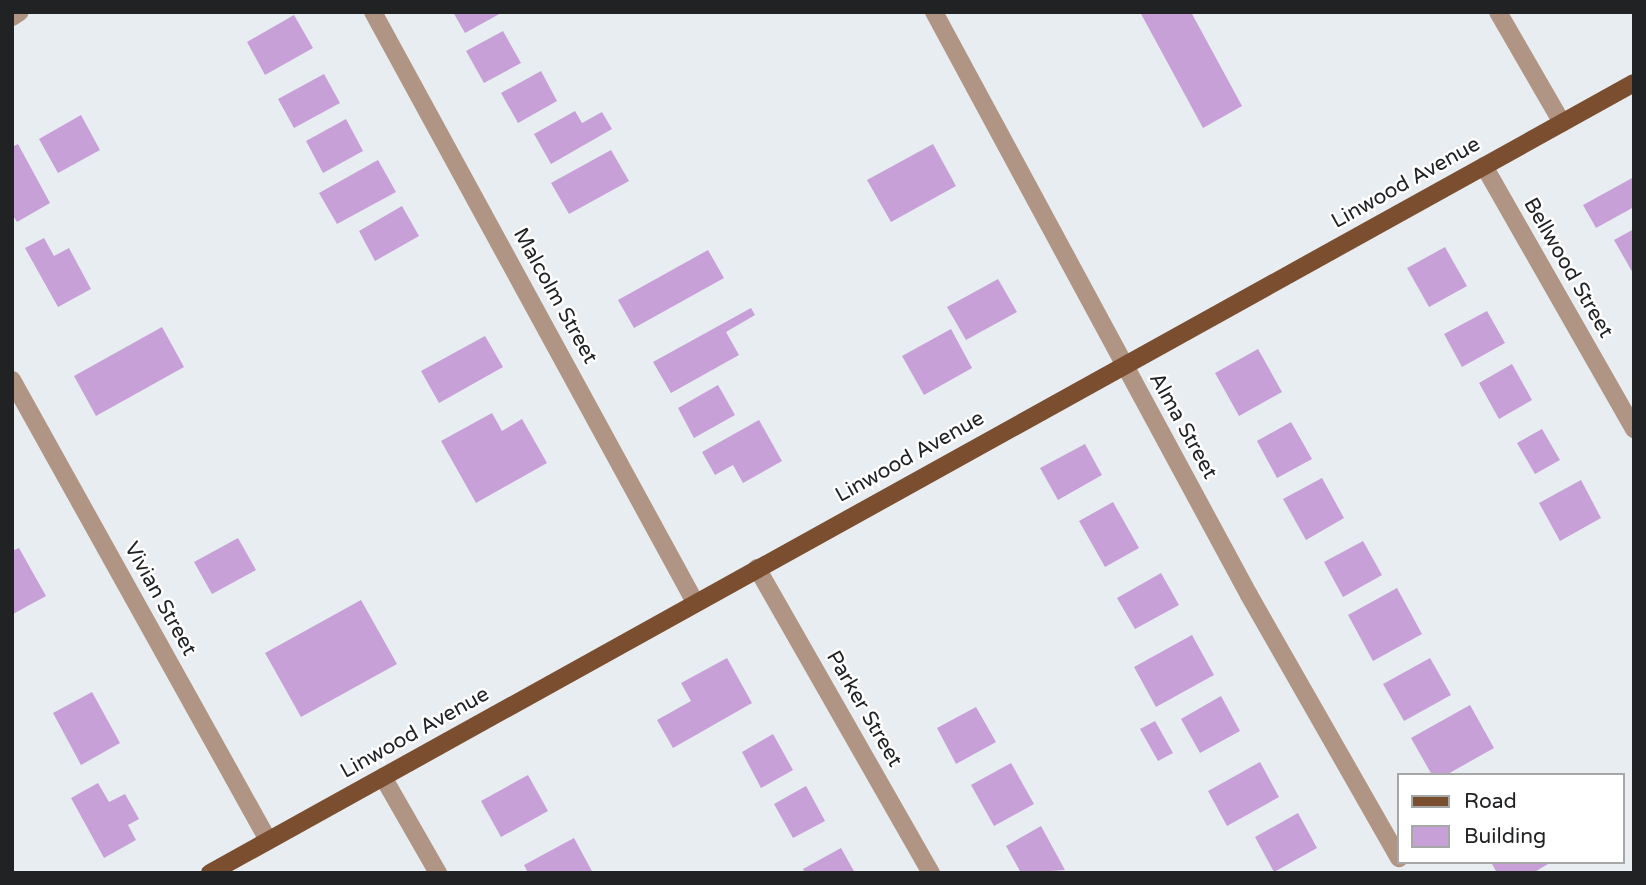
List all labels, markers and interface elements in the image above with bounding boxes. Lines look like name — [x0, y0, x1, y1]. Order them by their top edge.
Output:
street label: Linwood Avenue — [1327, 132, 1485, 234]
street label: Bellwood Street — [1518, 193, 1618, 343]
street label: Malcolm Street — [507, 224, 603, 368]
street label: Alma Street — [1144, 369, 1222, 483]
street label: Linwood Avenue — [831, 406, 989, 508]
street label: Vivian Street — [118, 538, 202, 660]
street label: Parker Street — [821, 646, 907, 772]
street label: Linwood Avenue — [336, 682, 494, 784]
legend — [1398, 773, 1625, 864]
text: Road — [1464, 789, 1517, 814]
text: Building — [1464, 824, 1546, 849]

